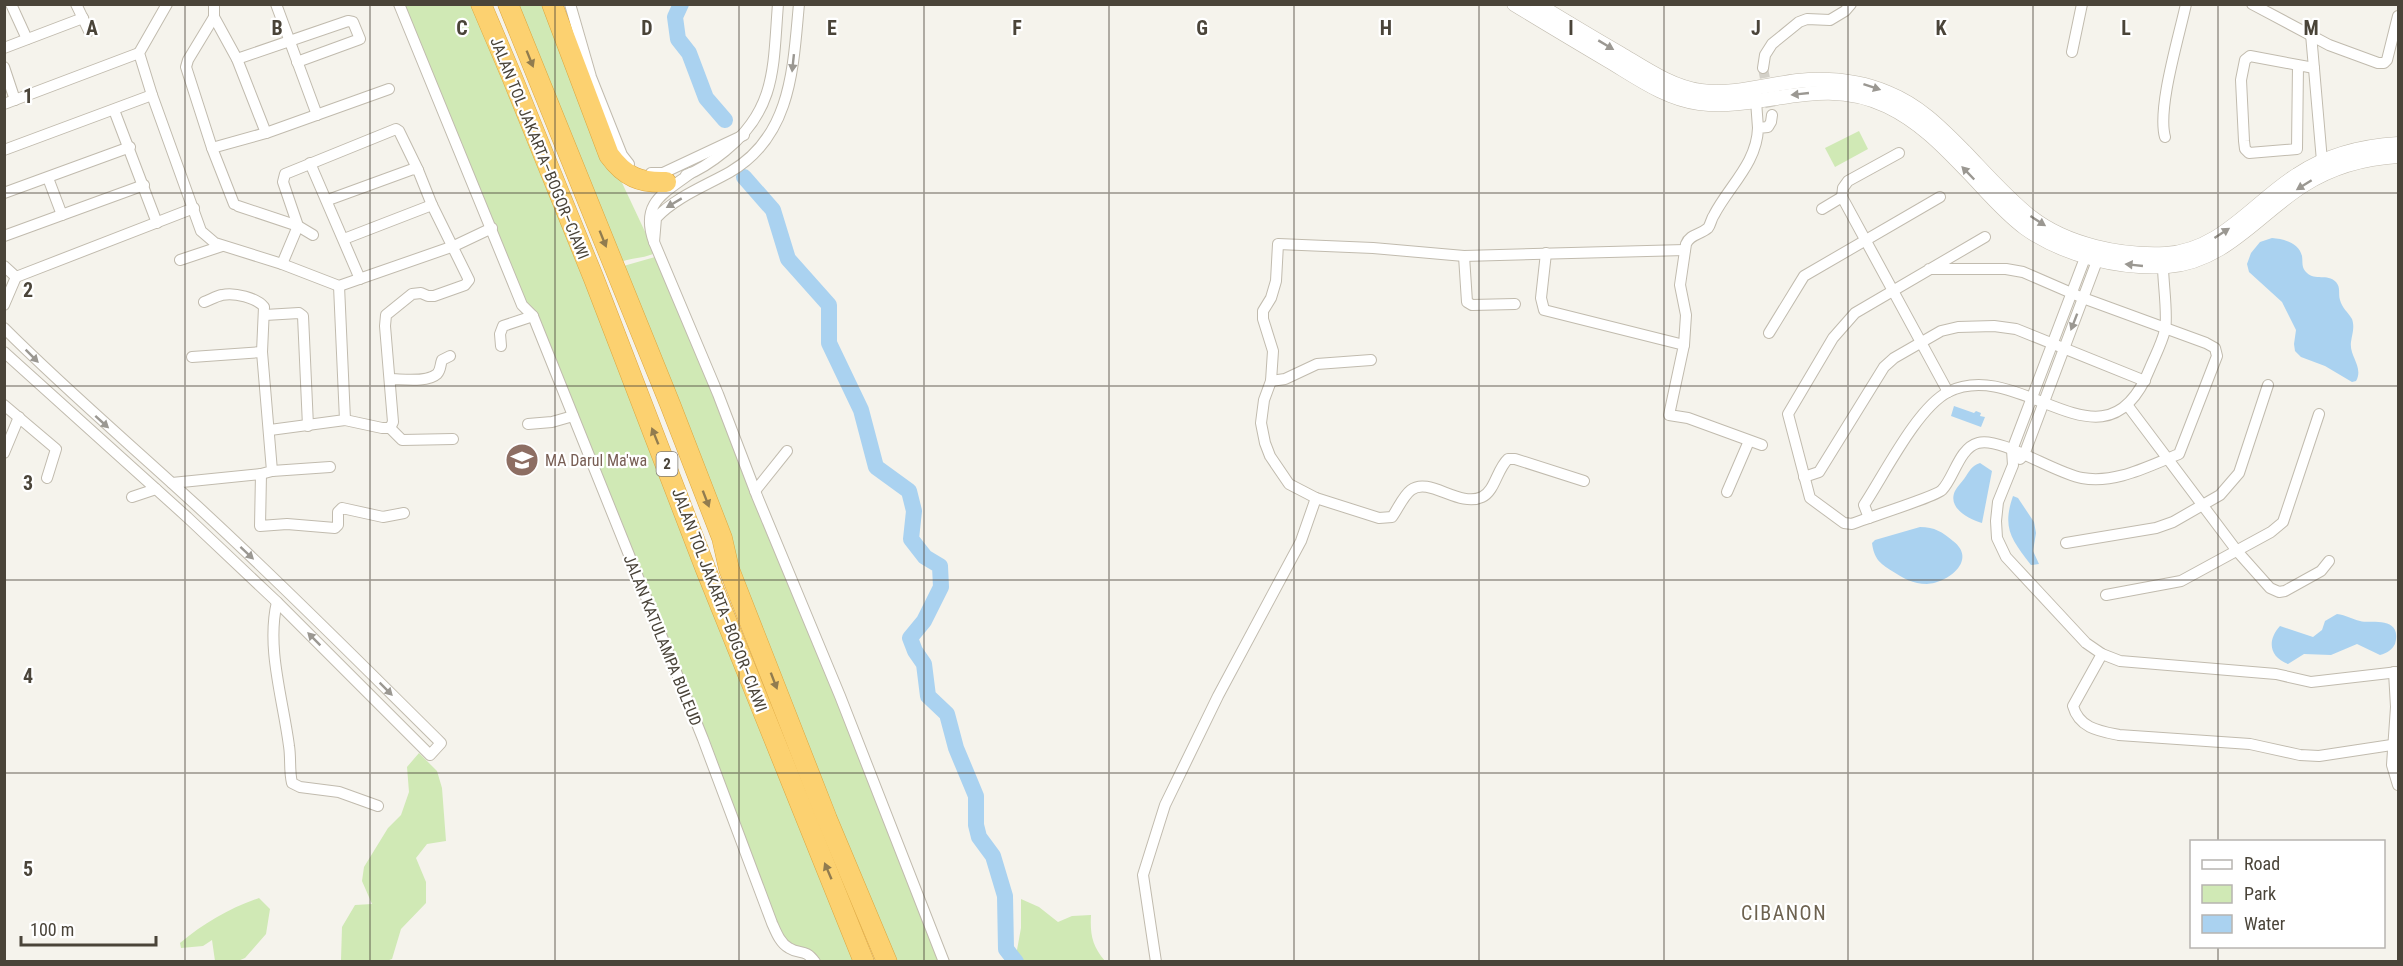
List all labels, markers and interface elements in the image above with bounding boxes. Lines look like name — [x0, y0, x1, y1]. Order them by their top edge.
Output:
text: A — [86, 16, 98, 40]
text: B — [271, 16, 283, 40]
text: C — [456, 16, 468, 40]
text: D — [641, 16, 653, 40]
text: E — [827, 16, 837, 40]
text: F — [1012, 16, 1022, 40]
text: G — [1196, 16, 1208, 40]
text: H — [1380, 16, 1392, 40]
text: I — [1568, 16, 1574, 40]
text: J — [1751, 16, 1761, 40]
text: K — [1935, 16, 1947, 40]
text: L — [2121, 16, 2131, 40]
text: M — [2303, 16, 2319, 40]
street label: JALAN TOL JAKARTA–BOGOR–CIAWI — [486, 34, 593, 262]
one-way arrow — [1598, 40, 1615, 50]
one-way arrow — [525, 50, 535, 68]
one-way arrow — [788, 53, 798, 72]
one-way arrow — [1863, 83, 1881, 93]
text: 1 — [23, 84, 33, 108]
one-way arrow — [1791, 89, 1810, 98]
one-way arrow — [1962, 166, 1976, 180]
one-way arrow — [2296, 180, 2312, 191]
one-way arrow — [665, 198, 682, 208]
one-way arrow — [2030, 215, 2046, 226]
one-way arrow — [2214, 227, 2230, 239]
one-way arrow — [598, 231, 608, 249]
one-way arrow — [2124, 260, 2143, 270]
text: 2 — [23, 278, 33, 302]
one-way arrow — [2069, 313, 2078, 331]
one-way arrow — [24, 348, 38, 362]
one-way arrow — [94, 415, 109, 428]
one-way arrow — [650, 427, 660, 445]
school or university icon: MA Darul Ma'wa — [504, 442, 540, 478]
place label: MA Darul Ma'wa — [545, 451, 647, 470]
road number: 2 — [656, 452, 678, 476]
text: 3 — [23, 471, 33, 495]
street label: JALAN TOL JAKARTA–BOGOR–CIAWI — [668, 486, 771, 715]
one-way arrow — [702, 490, 712, 508]
one-way arrow — [239, 545, 253, 559]
street label: JALAN KATULAMPA BULEUD — [619, 552, 706, 728]
one-way arrow — [308, 633, 322, 647]
text: 4 — [23, 664, 33, 688]
one-way arrow — [770, 672, 779, 690]
one-way arrow — [379, 681, 393, 695]
legend — [2190, 840, 2385, 948]
text: Road — [2244, 853, 2280, 874]
text: 5 — [23, 857, 33, 881]
one-way arrow — [823, 862, 833, 880]
text: Park — [2244, 883, 2276, 904]
district label: CIBANON — [1741, 901, 1827, 925]
scale bar — [21, 909, 156, 947]
text: Water — [2244, 913, 2286, 934]
text: 100 m — [30, 919, 74, 940]

